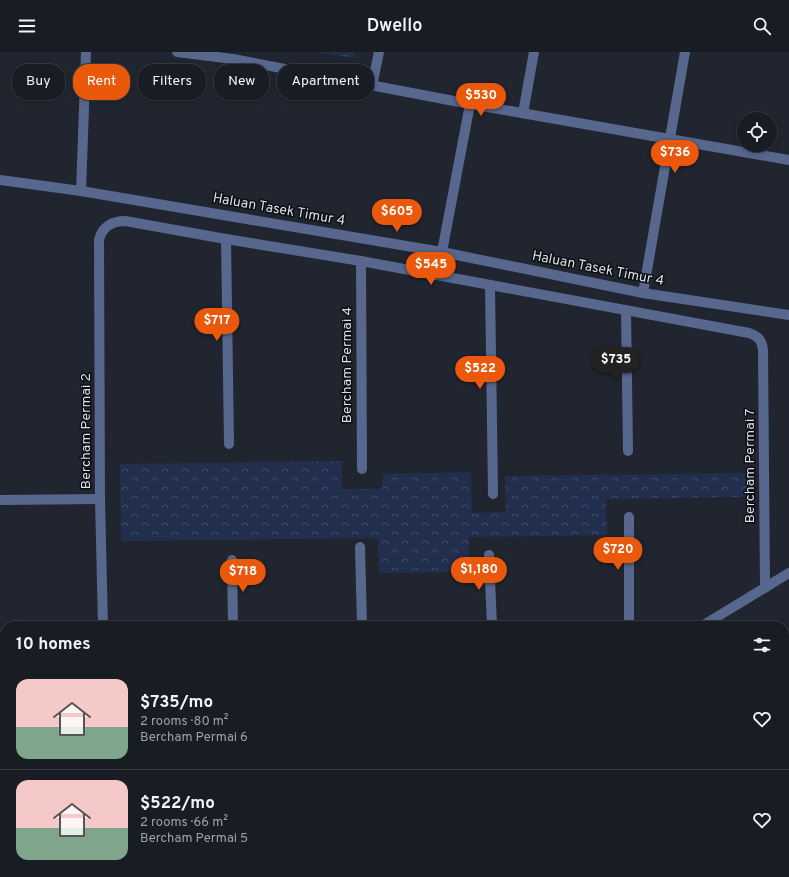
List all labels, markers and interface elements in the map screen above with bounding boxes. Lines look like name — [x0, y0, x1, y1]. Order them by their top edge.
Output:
icon: menu — [16, 15, 38, 37]
text: Dwello — [367, 15, 422, 38]
icon: search — [751, 15, 773, 37]
chip: Buy — [12, 64, 65, 100]
chip: Rent — [73, 64, 130, 100]
chip: Filters — [138, 64, 206, 100]
chip: New — [214, 64, 269, 100]
chip: Apartment — [277, 64, 374, 100]
pin: $530 — [457, 83, 505, 117]
text: $530 — [465, 88, 497, 104]
map controls — [737, 112, 777, 152]
button: locate — [737, 112, 777, 152]
pin: $736 — [651, 140, 699, 174]
text: $736 — [660, 145, 690, 161]
street label: Haluan Tasek Timur 4 — [211, 190, 347, 230]
pin: $605 — [373, 199, 421, 233]
text: $605 — [381, 204, 413, 220]
street label: Haluan Tasek Timur 4 — [530, 248, 666, 290]
pin: $545 — [407, 252, 455, 286]
text: $545 — [415, 257, 447, 273]
street label: Bercham Permai 4 — [339, 307, 356, 423]
pin: $717 — [193, 308, 241, 342]
text: $717 — [203, 313, 231, 329]
pin: $735 — [592, 347, 640, 381]
text: $735 — [601, 352, 631, 368]
pin: $522 — [456, 356, 504, 390]
text: $522 — [464, 361, 496, 377]
street label: Bercham Permai 2 — [78, 373, 95, 489]
street label: Bercham Permai 7 — [742, 409, 759, 523]
pin: $720 — [594, 537, 642, 571]
text: $720 — [602, 542, 634, 558]
pin: $1,180 — [446, 557, 512, 591]
pin: $718 — [219, 559, 267, 593]
text: $1,180 — [460, 562, 498, 578]
text: $718 — [229, 564, 257, 580]
text: 10 homes — [16, 634, 91, 656]
icon: filters — [751, 634, 773, 656]
text: $735/mo — [140, 692, 213, 714]
icon: home — [48, 695, 96, 743]
icon: heart — [751, 708, 773, 730]
text: 2 rooms · 80 m² — [140, 714, 229, 730]
text: Bercham Permai 6 — [140, 730, 248, 746]
text: $522/mo — [140, 793, 215, 815]
icon: home — [48, 796, 96, 844]
icon: heart — [751, 809, 773, 831]
text: 2 rooms · 66 m² — [140, 815, 228, 831]
text: Bercham Permai 5 — [140, 831, 248, 847]

